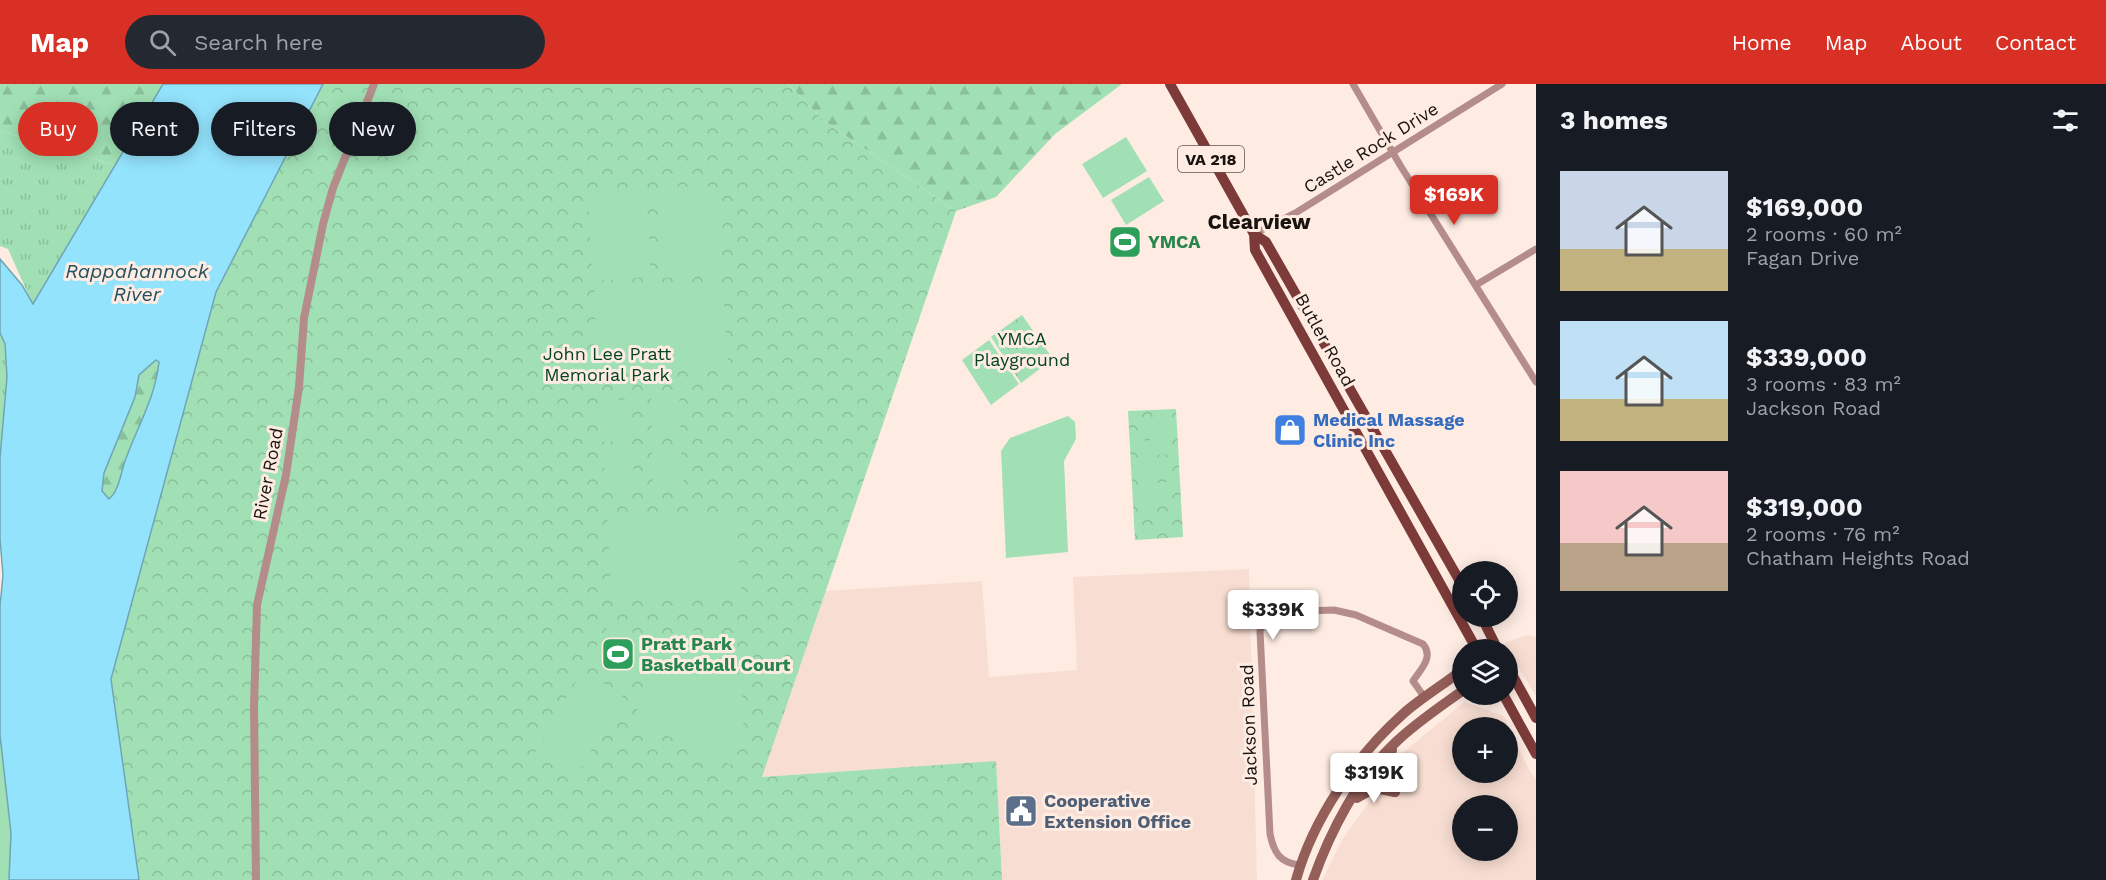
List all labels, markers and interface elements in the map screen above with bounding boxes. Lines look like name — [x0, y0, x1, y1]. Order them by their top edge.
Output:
search box — [125, 15, 545, 69]
text: Map — [30, 26, 89, 59]
icon: search — [146, 26, 179, 59]
text: Search here — [194, 30, 323, 55]
text: Home — [1732, 30, 1792, 55]
text: Map — [1825, 30, 1868, 55]
text: About — [1901, 30, 1962, 55]
text: Contact — [1995, 30, 2076, 55]
street label: Castle Rock Drive — [1300, 98, 1442, 198]
chip: Buy — [18, 102, 98, 156]
chip: Rent — [110, 102, 199, 156]
chip: Filters — [211, 102, 317, 156]
chip: New — [329, 102, 416, 156]
icon: filters — [2049, 104, 2082, 137]
text: 3 homes — [1560, 105, 1668, 135]
road number: VA 218 — [1178, 146, 1244, 172]
pin: $169K — [1412, 175, 1496, 226]
text: $169K — [1424, 182, 1484, 206]
text: $169,000 — [1746, 192, 1863, 222]
icon: home — [1608, 195, 1680, 267]
district label: Clearview — [1207, 209, 1311, 234]
text: 2 rooms · 60 m² — [1746, 222, 1902, 246]
sports icon: YMCA — [1107, 224, 1143, 260]
place label: YMCA — [1148, 231, 1201, 252]
text: Fagan Drive — [1746, 246, 1859, 270]
water label: Rappahannock River — [65, 259, 210, 306]
street label: Butler Road — [1291, 289, 1360, 390]
park label: YMCA Playground — [974, 328, 1070, 370]
text: $339,000 — [1746, 342, 1867, 372]
park label: John Lee Pratt Memorial Park — [543, 343, 672, 385]
icon: home — [1608, 345, 1680, 417]
text: 3 rooms · 83 m² — [1746, 372, 1901, 396]
text: Jackson Road — [1746, 396, 1881, 420]
place label: Medical Massage Clinic Inc — [1313, 409, 1465, 451]
shop icon: Medical Massage Clinic Inc — [1272, 412, 1308, 448]
street label: River Road — [248, 426, 287, 522]
text: $319,000 — [1746, 492, 1863, 522]
icon: home — [1608, 495, 1680, 567]
text: 2 rooms · 76 m² — [1746, 522, 1899, 546]
text: Chatham Heights Road — [1746, 546, 1970, 570]
map controls — [1452, 561, 1518, 861]
button: locate — [1452, 561, 1518, 627]
pin: $339K — [1231, 590, 1315, 641]
text: $339K — [1242, 597, 1304, 621]
place label: Pratt Park Basketball Court — [641, 633, 790, 675]
sports icon: Pratt Park Basketball Court — [600, 636, 636, 672]
button: layers — [1452, 639, 1518, 705]
street label: Jackson Road — [1236, 664, 1261, 786]
button: + — [1452, 717, 1518, 783]
pin: $319K — [1332, 753, 1416, 804]
text: $319K — [1344, 760, 1404, 784]
place label: Cooperative Extension Office — [1044, 790, 1191, 832]
public building icon: Cooperative Extension Office — [1003, 793, 1039, 829]
button: − — [1452, 795, 1518, 861]

